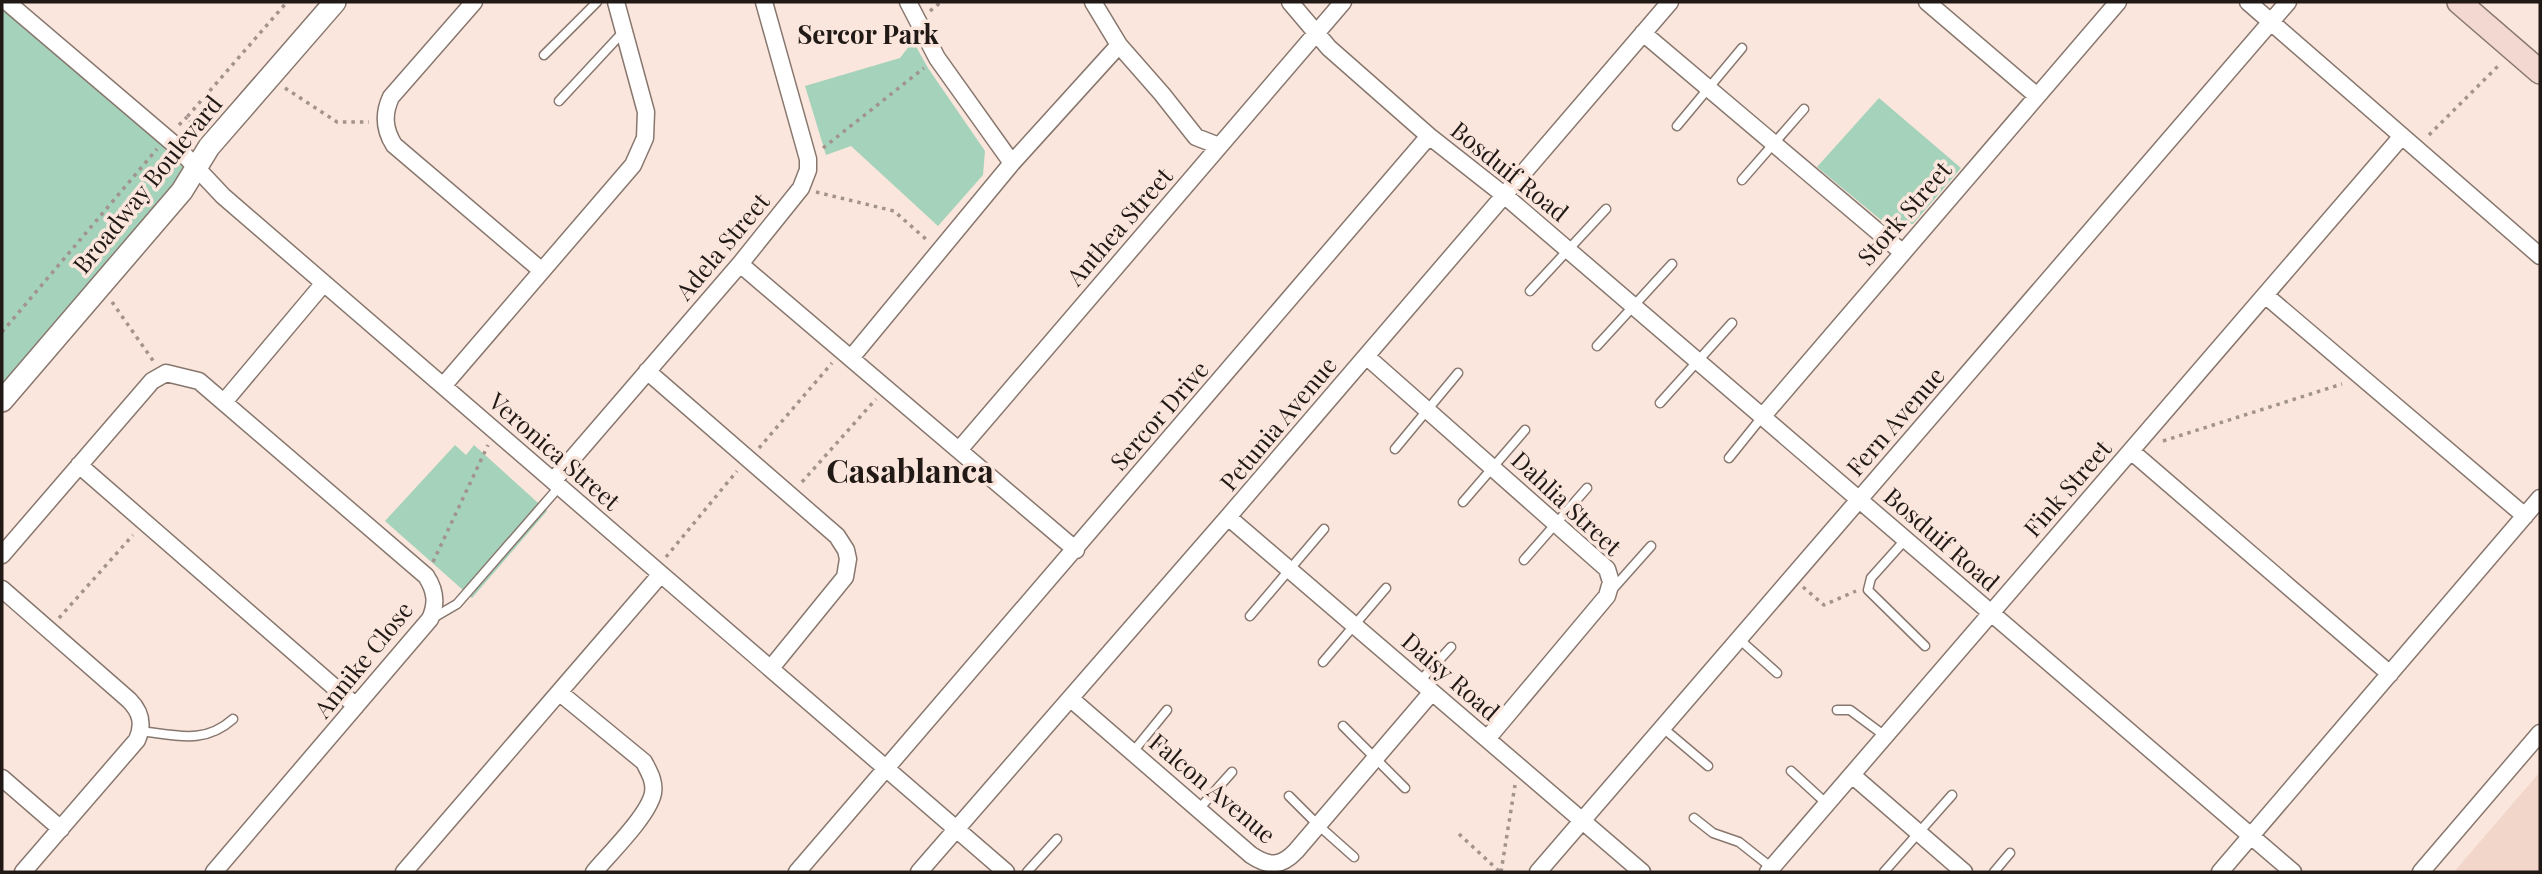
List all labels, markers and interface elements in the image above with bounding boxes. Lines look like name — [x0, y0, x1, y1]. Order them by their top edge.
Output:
district label: Sercor Park — [797, 16, 940, 51]
street label: Broadway Boulevard — [65, 88, 228, 279]
street label: Bosduif Road — [1445, 113, 1576, 228]
street label: Stork Street — [1849, 153, 1958, 272]
street label: Anthea Street — [1058, 160, 1179, 292]
street label: Adela Street — [667, 185, 776, 307]
street label: Petunia Avenue — [1212, 349, 1343, 496]
street label: Sercor Drive — [1102, 353, 1215, 476]
street label: Fern Avenue — [1838, 359, 1951, 482]
street label: Veronica Street — [482, 384, 628, 517]
street label: Fink Street — [2016, 432, 2118, 543]
street label: Dahlia Street — [1506, 443, 1630, 562]
district label: Casablanca — [826, 448, 994, 491]
street label: Bosduif Road — [1878, 480, 2007, 597]
street label: Annike Close — [305, 594, 419, 724]
street label: Daisy Road — [1396, 624, 1507, 727]
street label: Falcon Avenue — [1143, 725, 1283, 850]

